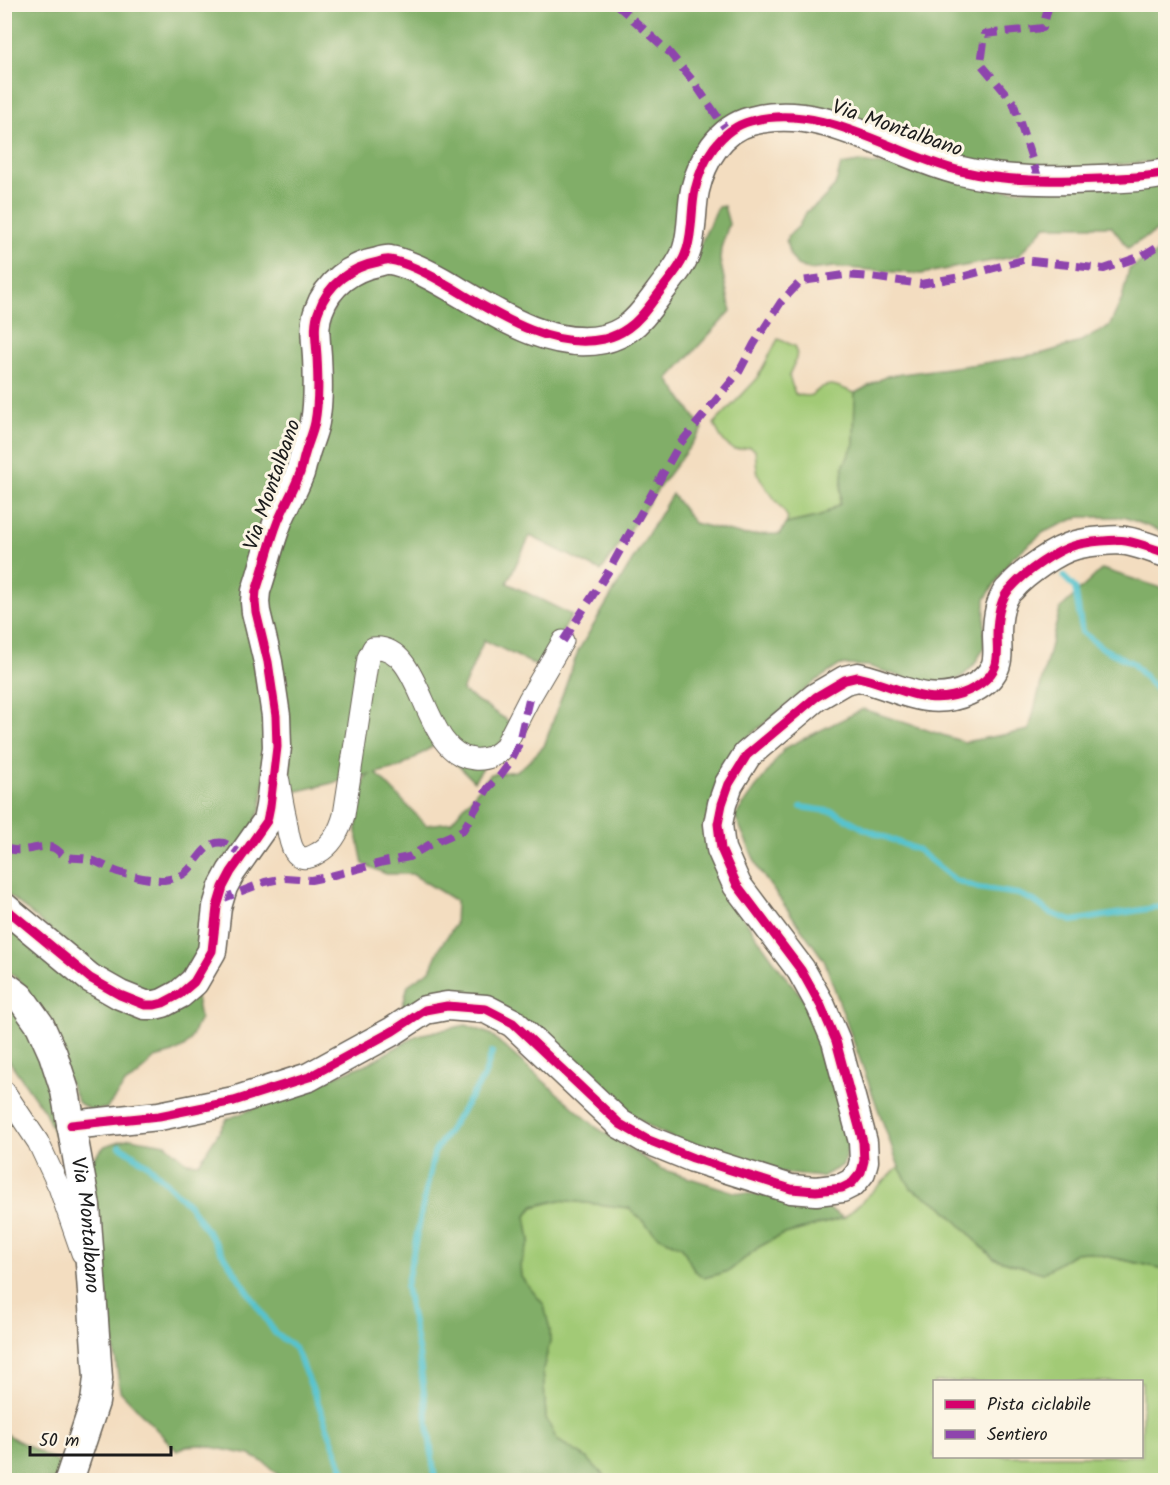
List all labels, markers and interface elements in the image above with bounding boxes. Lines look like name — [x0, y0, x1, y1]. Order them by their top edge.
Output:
street label: Via Montalbano — [827, 91, 967, 167]
street label: Via Montalbano — [235, 415, 311, 555]
street label: Via Montalbano — [61, 1155, 109, 1294]
legend — [933, 1380, 1143, 1458]
text: Pista ciclabile — [987, 1391, 1091, 1420]
scale bar — [30, 1419, 171, 1457]
text: Sentiero — [987, 1421, 1048, 1450]
text: 50 m — [39, 1427, 79, 1456]

